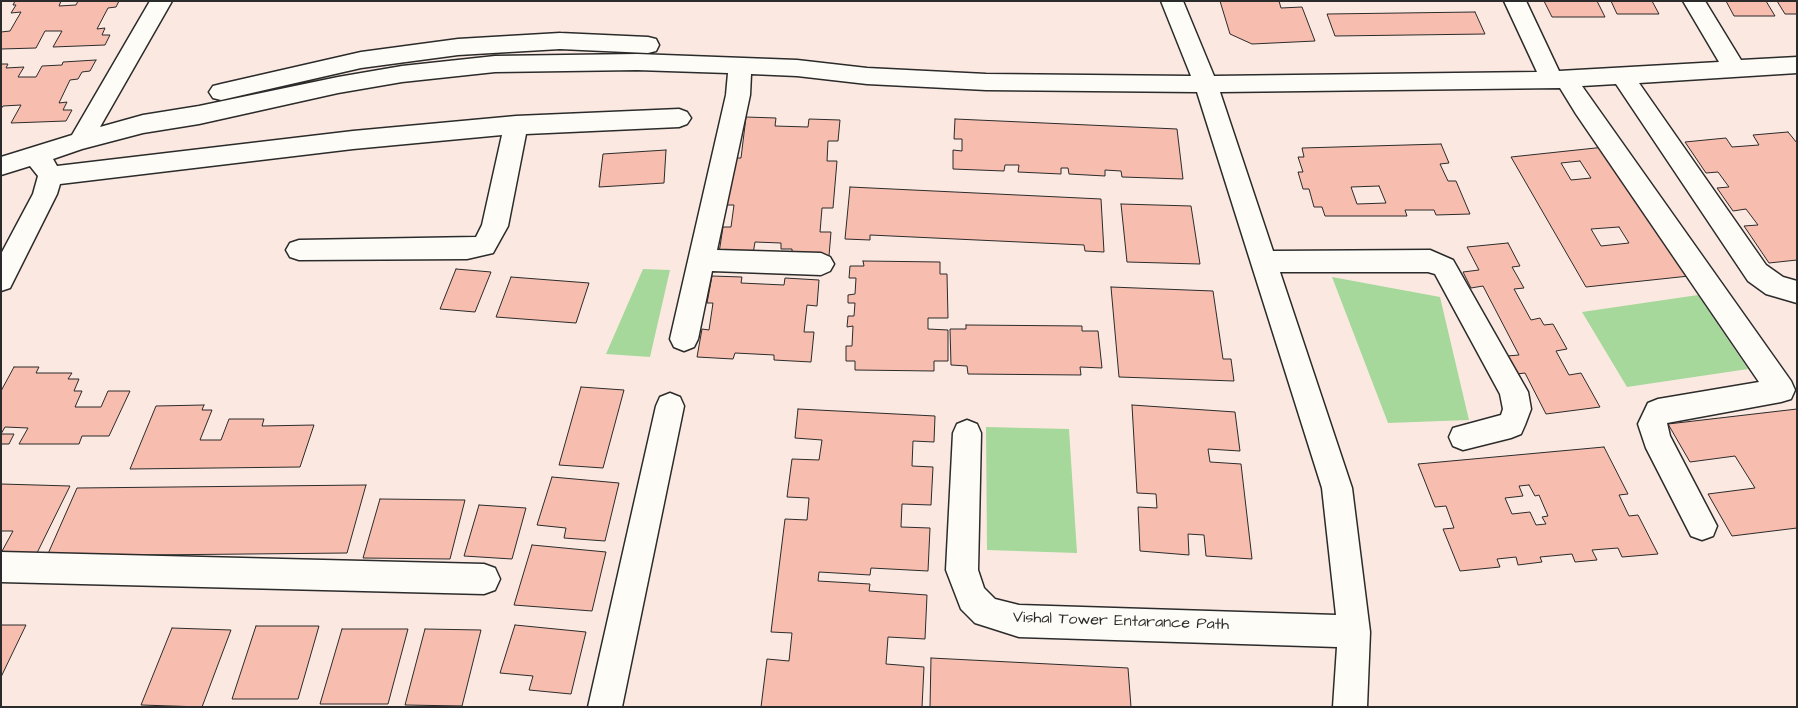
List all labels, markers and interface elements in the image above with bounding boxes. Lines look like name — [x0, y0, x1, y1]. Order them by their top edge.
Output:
street label: Vishal Tower Entarance Path — [1013, 609, 1229, 635]

